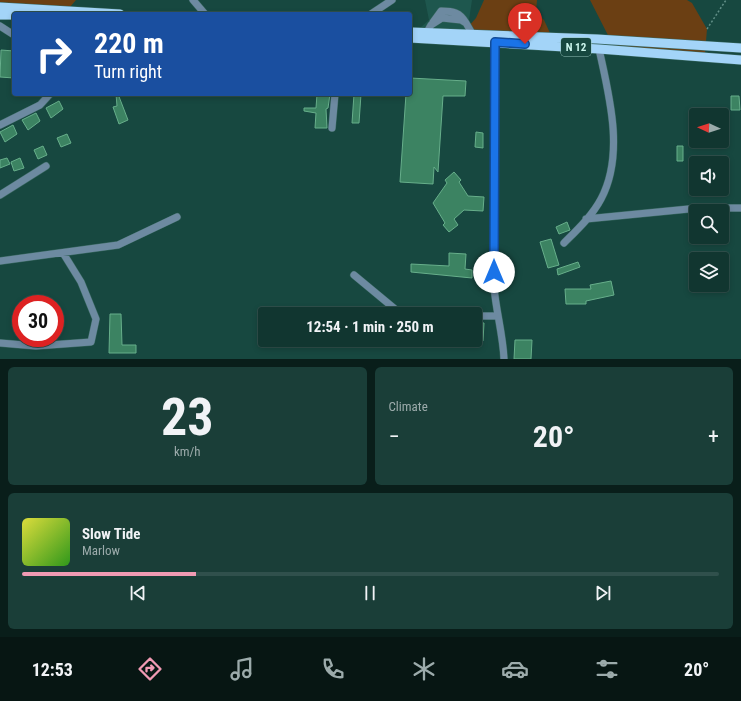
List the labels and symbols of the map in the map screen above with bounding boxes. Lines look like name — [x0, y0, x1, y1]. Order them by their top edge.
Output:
pin — [508, 3, 542, 44]
road number: N 12 — [561, 38, 591, 56]
north arrow — [689, 108, 729, 148]
position arrow — [473, 251, 515, 293]
speed limit sign: 30 — [12, 295, 64, 347]

